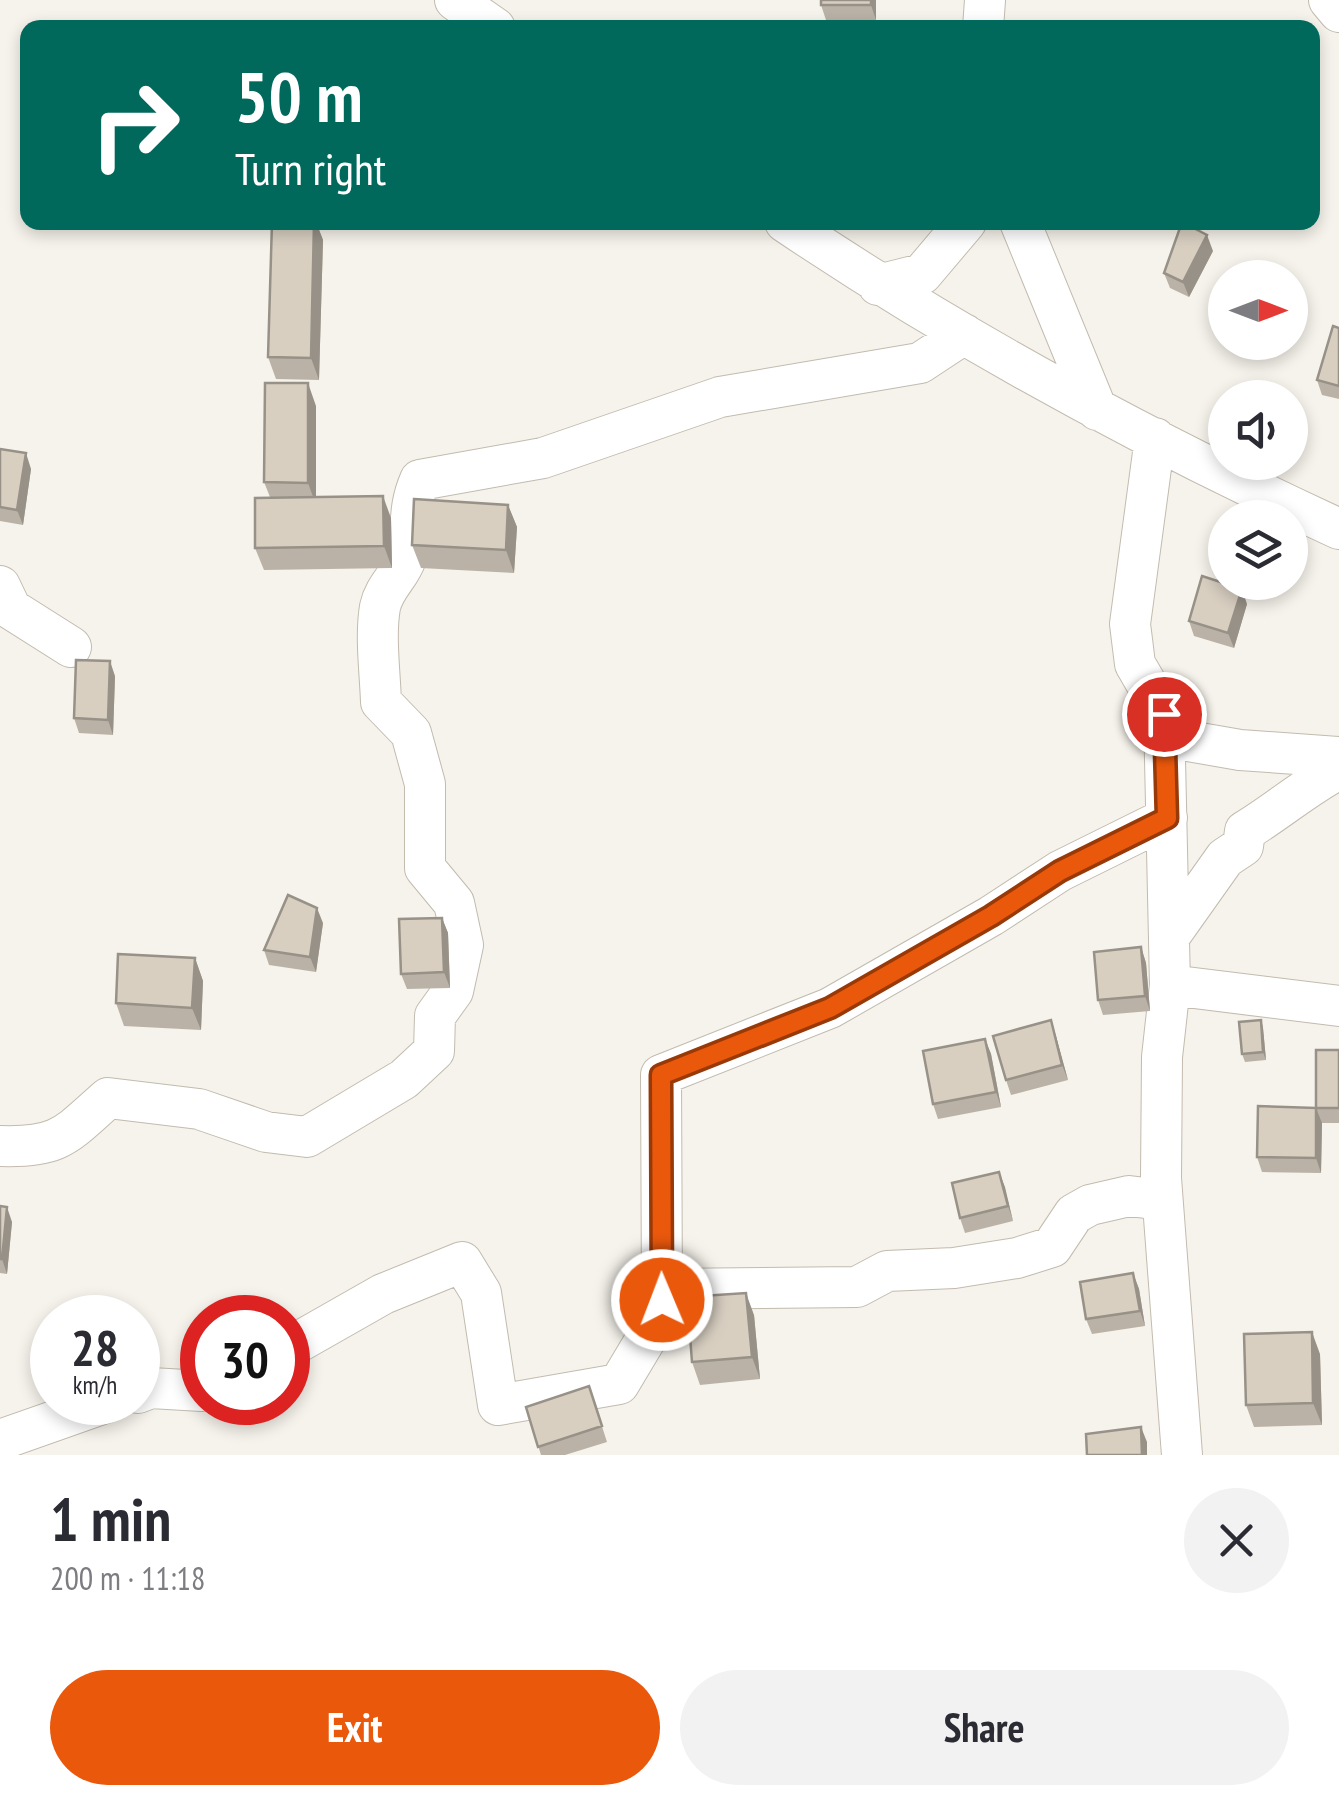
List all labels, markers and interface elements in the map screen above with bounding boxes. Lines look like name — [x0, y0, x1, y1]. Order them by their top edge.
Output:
text: 50 m — [235, 51, 363, 141]
icon: right — [70, 60, 200, 190]
text: Turn right — [235, 139, 386, 197]
north arrow — [1208, 260, 1308, 360]
map controls — [1208, 260, 1308, 600]
button: sound — [1208, 380, 1308, 480]
button: layers — [1208, 500, 1308, 600]
pin — [1122, 672, 1207, 757]
icon: arrive — [1137, 687, 1192, 742]
position arrow — [610, 1248, 714, 1352]
speed limit sign: 30 — [180, 1295, 310, 1425]
text: 28 — [71, 1315, 119, 1380]
text: km/h — [73, 1369, 117, 1401]
text: 1 min — [50, 1480, 171, 1558]
button: close — [1184, 1488, 1289, 1593]
text: 200 m · 11:18 — [50, 1557, 205, 1599]
button: Exit — [50, 1670, 660, 1785]
button: Share — [680, 1670, 1289, 1785]

